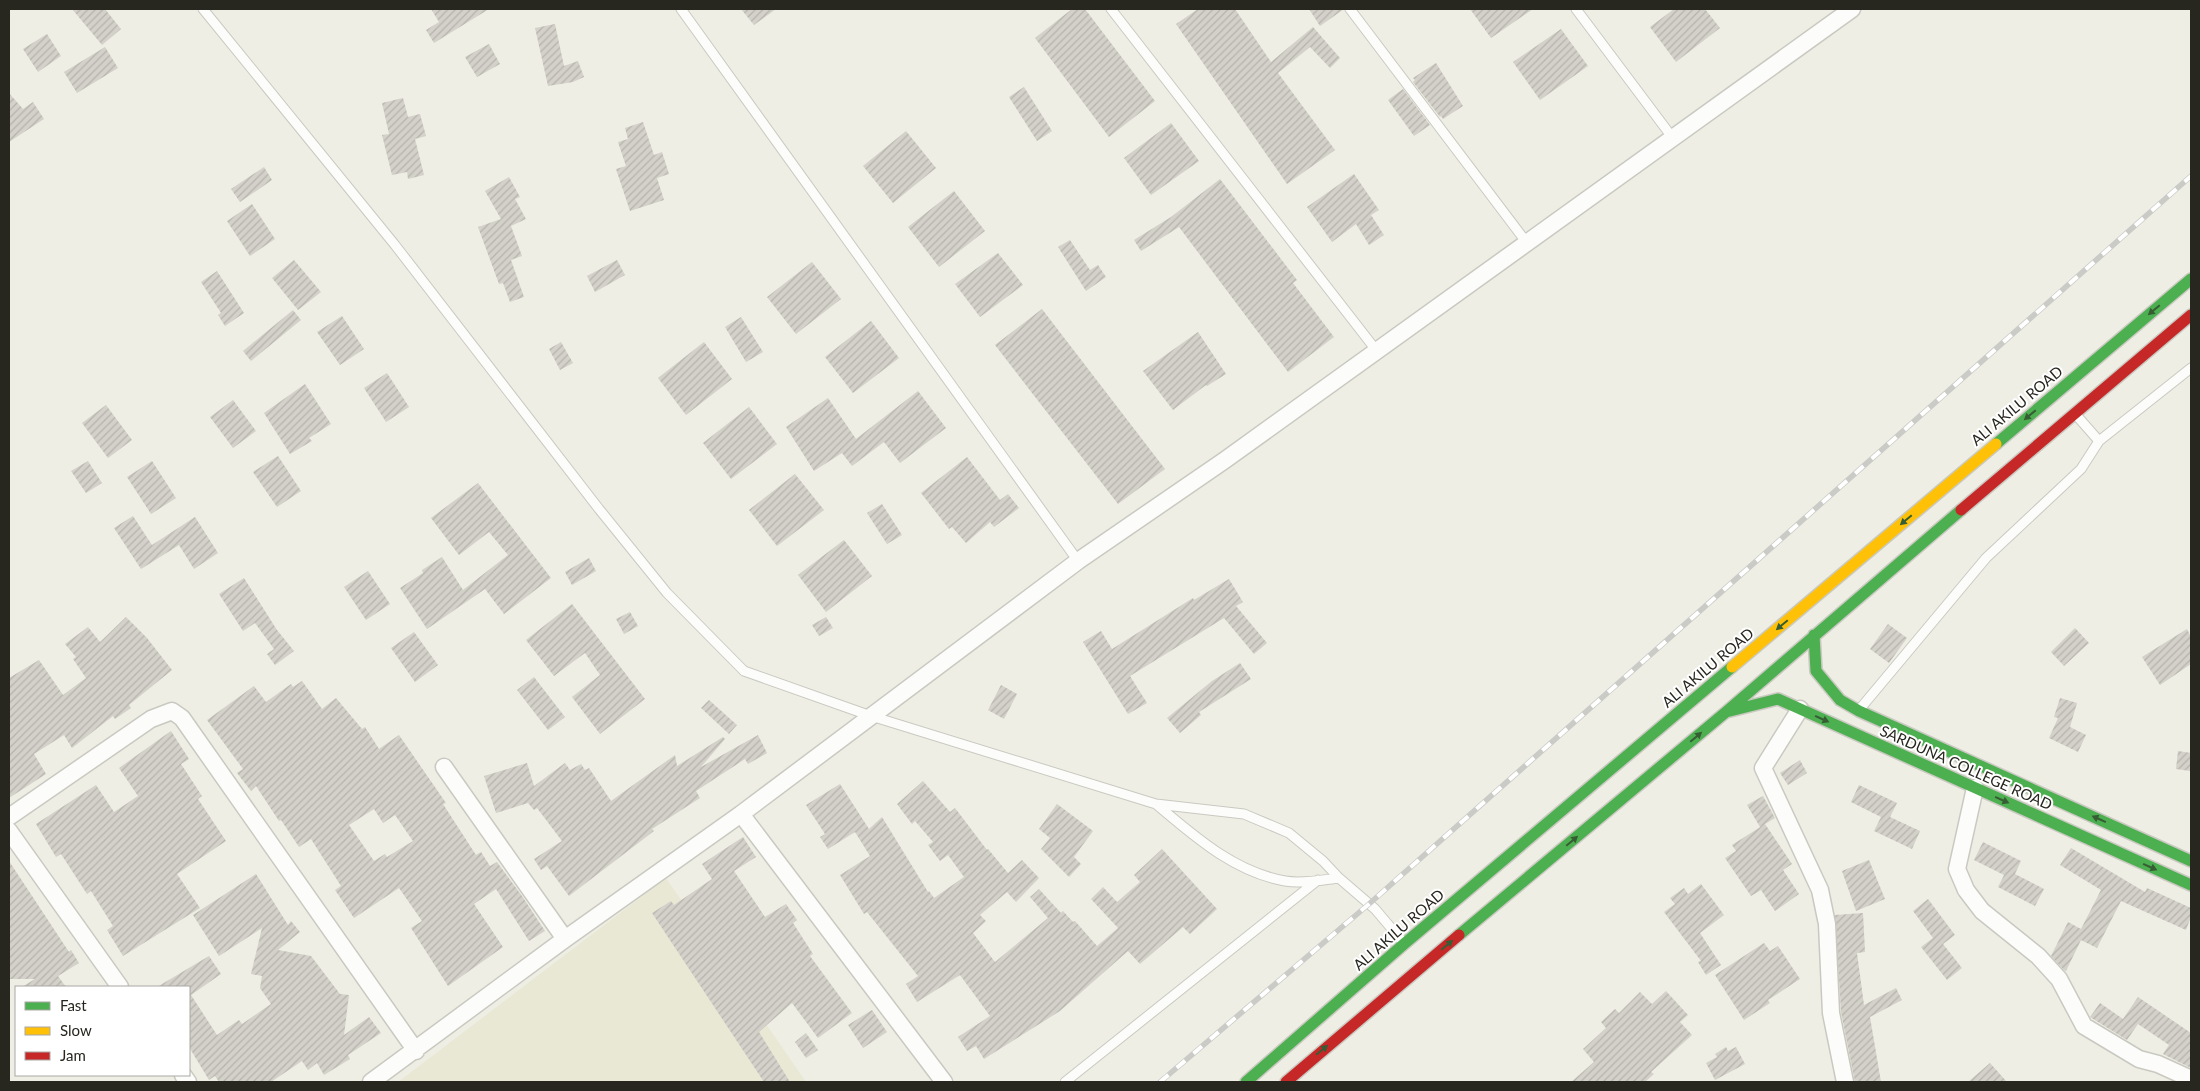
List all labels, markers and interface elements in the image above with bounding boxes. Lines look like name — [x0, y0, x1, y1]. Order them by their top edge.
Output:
one-way arrow — [2148, 305, 2161, 316]
street label: ALI AKILU ROAD — [1967, 362, 2066, 449]
one-way arrow — [2024, 410, 2037, 421]
one-way arrow — [1900, 514, 1912, 526]
one-way arrow — [1776, 619, 1788, 631]
street label: ALI AKILU ROAD — [1658, 624, 1757, 711]
one-way arrow — [1815, 715, 1829, 723]
street label: SARDUNA COLLEGE ROAD — [1878, 721, 2055, 813]
one-way arrow — [1690, 731, 1702, 743]
one-way arrow — [1995, 797, 2009, 805]
one-way arrow — [2092, 815, 2106, 823]
one-way arrow — [1565, 836, 1578, 847]
one-way arrow — [2143, 863, 2157, 871]
street label: ALI AKILU ROAD — [1349, 885, 1447, 974]
one-way arrow — [1440, 940, 1453, 951]
legend — [15, 986, 190, 1076]
text: Fast — [60, 996, 87, 1014]
text: Slow — [60, 1021, 92, 1039]
one-way arrow — [1316, 1044, 1329, 1055]
text: Jam — [60, 1046, 86, 1064]

